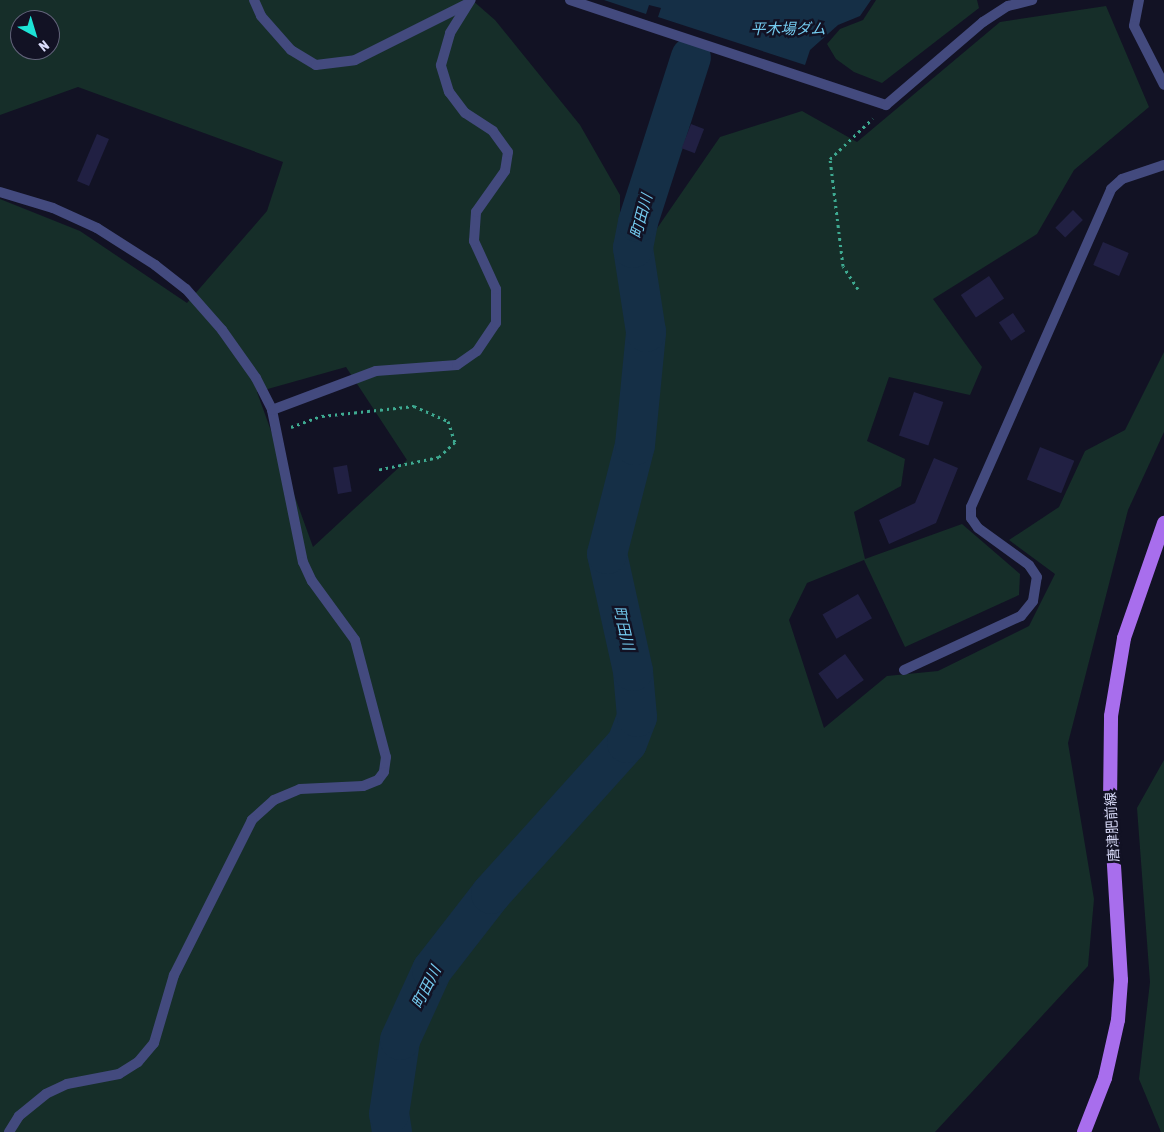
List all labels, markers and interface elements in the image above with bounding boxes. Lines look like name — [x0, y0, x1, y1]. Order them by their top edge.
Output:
north arrow — [10, 10, 60, 60]
water label: 平木場ダム — [751, 20, 825, 38]
text: N — [36, 37, 52, 55]
water label: 町田川 — [626, 192, 656, 240]
water label: 町田川 — [610, 604, 638, 652]
street label: 唐津肥前線 — [1102, 792, 1122, 862]
water label: 町田川 — [408, 963, 444, 1011]

